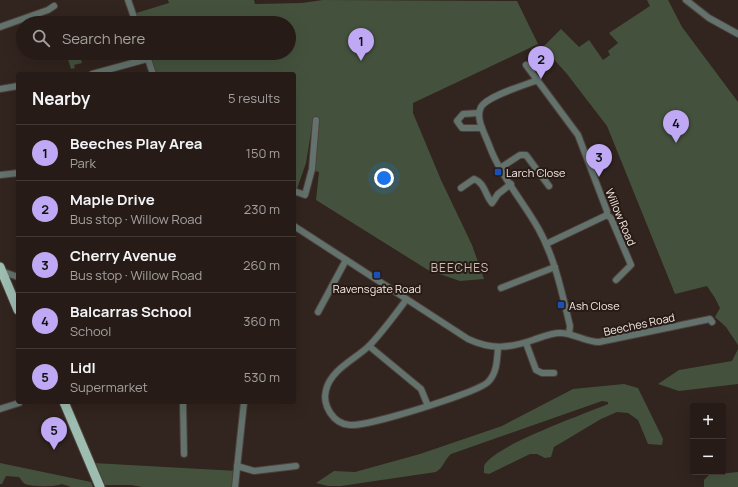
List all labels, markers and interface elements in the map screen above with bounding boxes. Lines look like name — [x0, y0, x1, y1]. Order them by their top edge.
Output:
search box — [16, 16, 296, 60]
icon: search — [30, 27, 52, 49]
text: Search here — [62, 28, 145, 49]
pin: 1 — [348, 28, 374, 61]
pin: 2 — [528, 46, 554, 79]
text: Nearby — [32, 87, 90, 110]
text: 5 results — [228, 89, 280, 107]
pin: 4 — [663, 110, 689, 143]
text: Beeches Play Area — [70, 133, 202, 154]
text: 1 — [42, 144, 48, 162]
text: 150 m — [246, 144, 280, 162]
pin: 3 — [586, 144, 612, 177]
text: Park — [70, 154, 96, 172]
place label: Larch Close — [506, 165, 566, 180]
marker: Larch Close — [493, 167, 503, 177]
your location — [374, 168, 394, 188]
street label: Willow Road — [602, 186, 640, 248]
text: Maple Drive — [70, 189, 155, 210]
text: 2 — [41, 200, 49, 218]
text: 230 m — [244, 200, 280, 218]
text: Bus stop · Willow Road — [70, 210, 202, 228]
text: Cherry Avenue — [70, 245, 177, 266]
text: 3 — [41, 256, 49, 274]
text: 260 m — [243, 256, 280, 274]
district label: BEECHES — [431, 259, 489, 276]
text: Bus stop · Willow Road — [70, 266, 202, 284]
marker: Ravensgate Road — [372, 270, 382, 280]
place label: Ravensgate Road — [333, 281, 421, 296]
place label: Ash Close — [569, 298, 620, 313]
marker: Ash Close — [556, 300, 566, 310]
text: Balcarras School — [70, 301, 192, 322]
street label: Beeches Road — [602, 309, 676, 339]
text: 4 — [41, 312, 49, 330]
text: 360 m — [243, 312, 280, 330]
text: School — [70, 322, 111, 340]
text: Lidl — [70, 357, 96, 378]
text: 5 — [41, 368, 49, 386]
text: 530 m — [244, 368, 280, 386]
text: Supermarket — [70, 378, 148, 396]
map controls — [690, 403, 726, 475]
button: + — [690, 403, 726, 439]
pin: 5 — [41, 417, 67, 450]
button: − — [690, 439, 726, 475]

